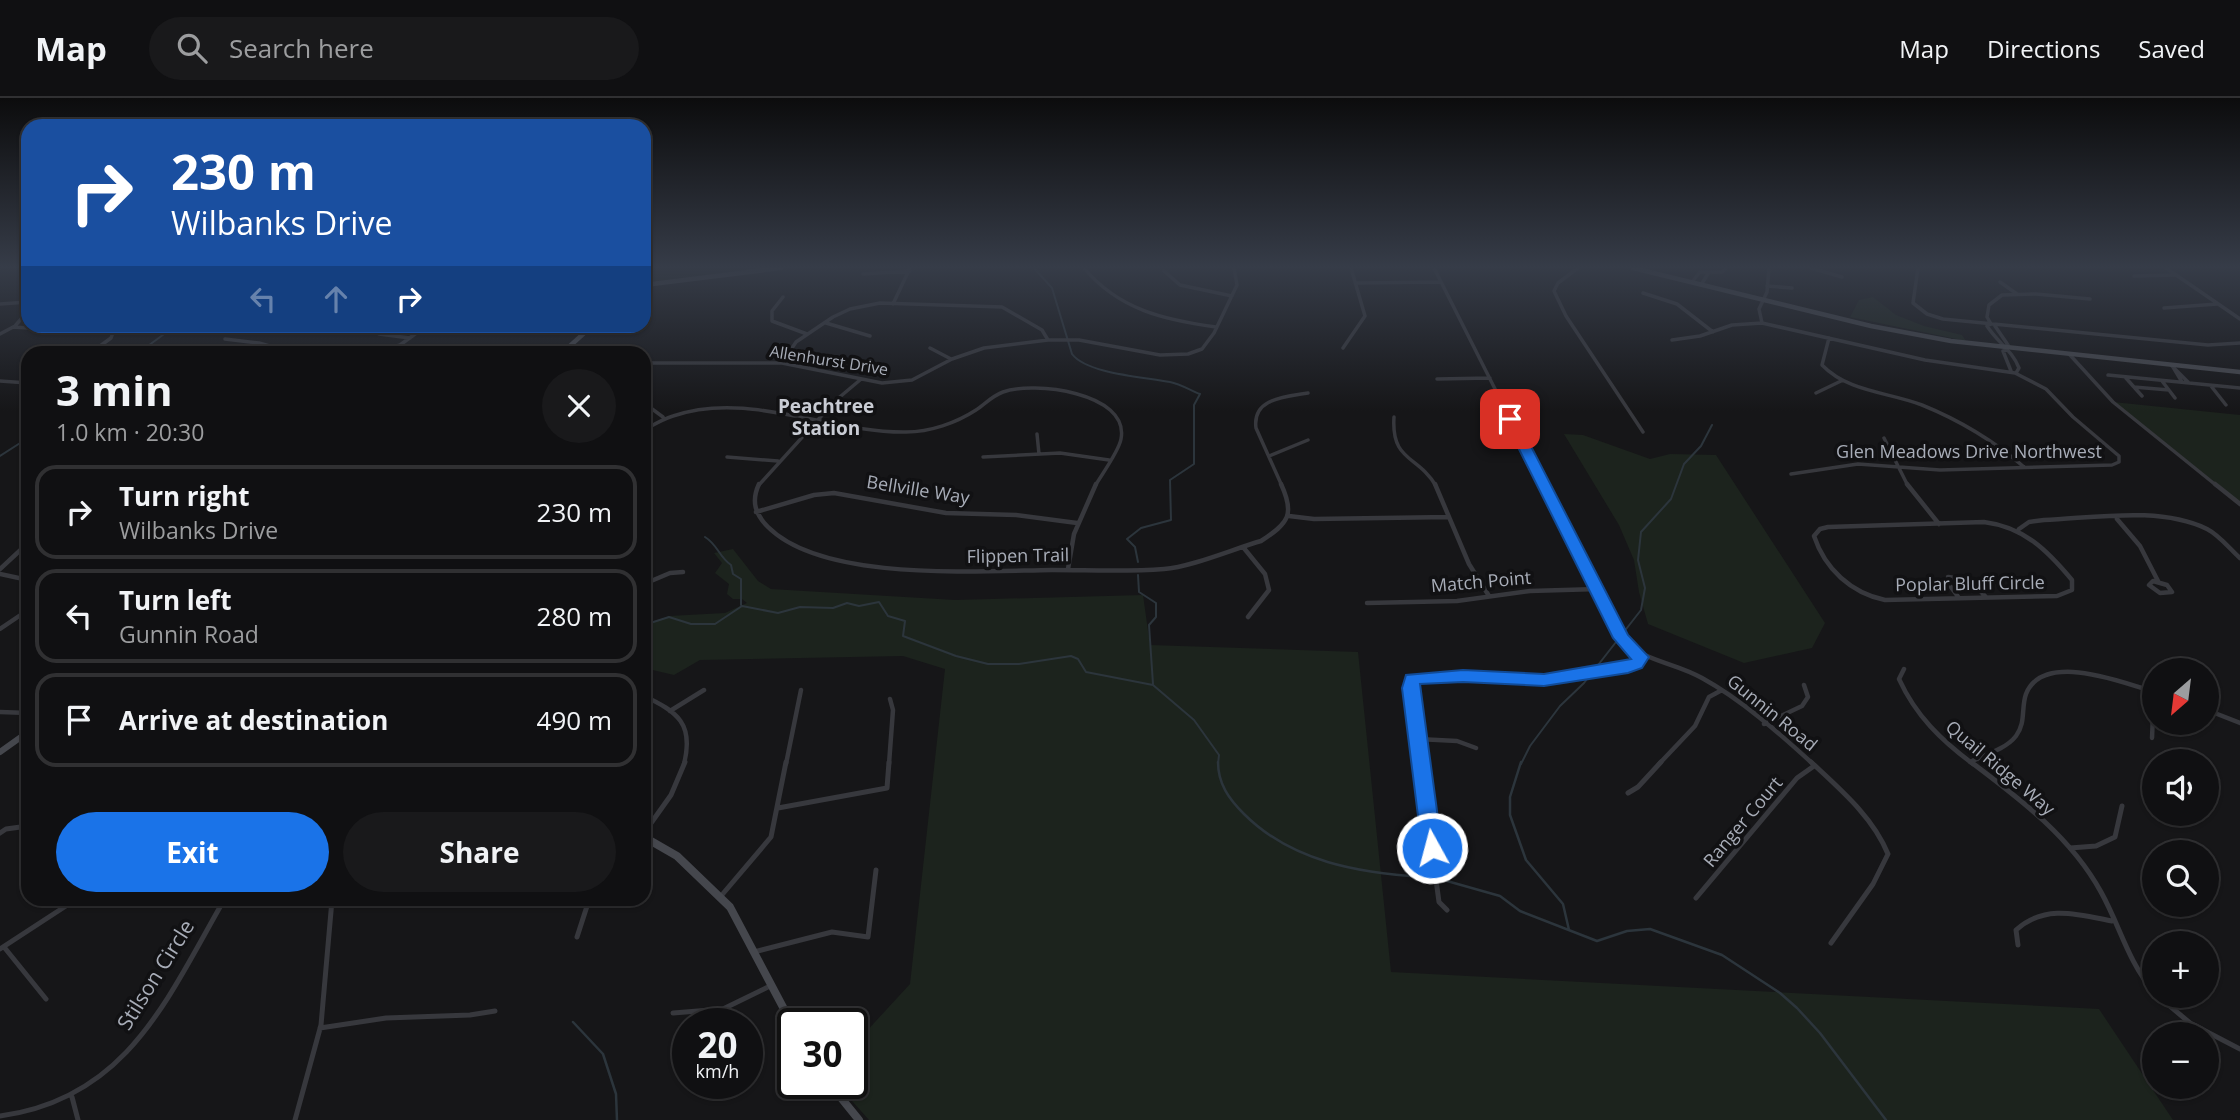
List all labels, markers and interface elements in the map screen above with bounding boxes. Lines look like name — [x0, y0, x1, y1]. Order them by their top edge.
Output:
search box — [149, 17, 639, 80]
text: Map — [35, 26, 107, 71]
icon: search — [173, 29, 211, 67]
text: Search here — [229, 30, 374, 66]
text: Map — [1899, 32, 1949, 65]
text: Directions — [1987, 32, 2100, 65]
text: Saved — [2138, 32, 2205, 65]
text: 230 m — [171, 138, 316, 204]
icon: right — [56, 147, 147, 238]
text: Wilbanks Drive — [171, 201, 392, 244]
icon: left — [244, 280, 282, 318]
icon: ahead — [317, 280, 355, 318]
icon: right — [390, 280, 428, 318]
street label: Allenhurst Drive — [768, 340, 890, 380]
text: 3 min — [56, 361, 173, 418]
button: close — [542, 369, 616, 443]
pin — [1480, 389, 1540, 449]
district label: Peachtree Station — [778, 393, 874, 441]
icon: arrive — [1491, 400, 1529, 438]
text: 1.0 km · 20:30 — [56, 416, 204, 448]
street label: Glen Meadows Drive Northwest — [1836, 439, 2102, 463]
street label: Bellville Way — [865, 469, 972, 509]
text: Turn right — [119, 478, 250, 514]
icon: right — [60, 493, 98, 531]
text: 230 m — [537, 494, 612, 530]
text: Wilbanks Drive — [119, 514, 278, 546]
street label: Flippen Trail — [966, 542, 1069, 568]
street label: Match Point — [1430, 565, 1532, 597]
street label: Poplar Bluff Circle — [1895, 570, 2045, 596]
text: Turn left — [119, 582, 231, 618]
icon: left — [60, 597, 98, 635]
text: 280 m — [537, 598, 612, 634]
text: Gunnin Road — [119, 618, 259, 650]
north arrow — [2142, 658, 2219, 735]
map controls — [2142, 658, 2219, 1099]
street label: Gunnin Road — [1723, 668, 1823, 756]
icon: arrive — [60, 701, 98, 739]
text: Arrive at destination — [119, 702, 388, 738]
text: 490 m — [537, 702, 612, 738]
street label: Quail Ridge Way — [1941, 714, 2061, 821]
button: sound — [2142, 749, 2219, 826]
street label: Ranger Court — [1697, 771, 1787, 872]
position arrow — [1395, 811, 1469, 885]
button: Exit — [56, 812, 329, 892]
button: Share — [343, 812, 616, 892]
button: search — [2142, 840, 2219, 917]
street label: Stilson Circle — [110, 914, 200, 1035]
button: + — [2142, 931, 2219, 1008]
speed limit sign: 30 — [777, 1008, 868, 1099]
text: 20 — [697, 1021, 738, 1068]
button: − — [2142, 1022, 2219, 1099]
text: km/h — [696, 1059, 739, 1083]

